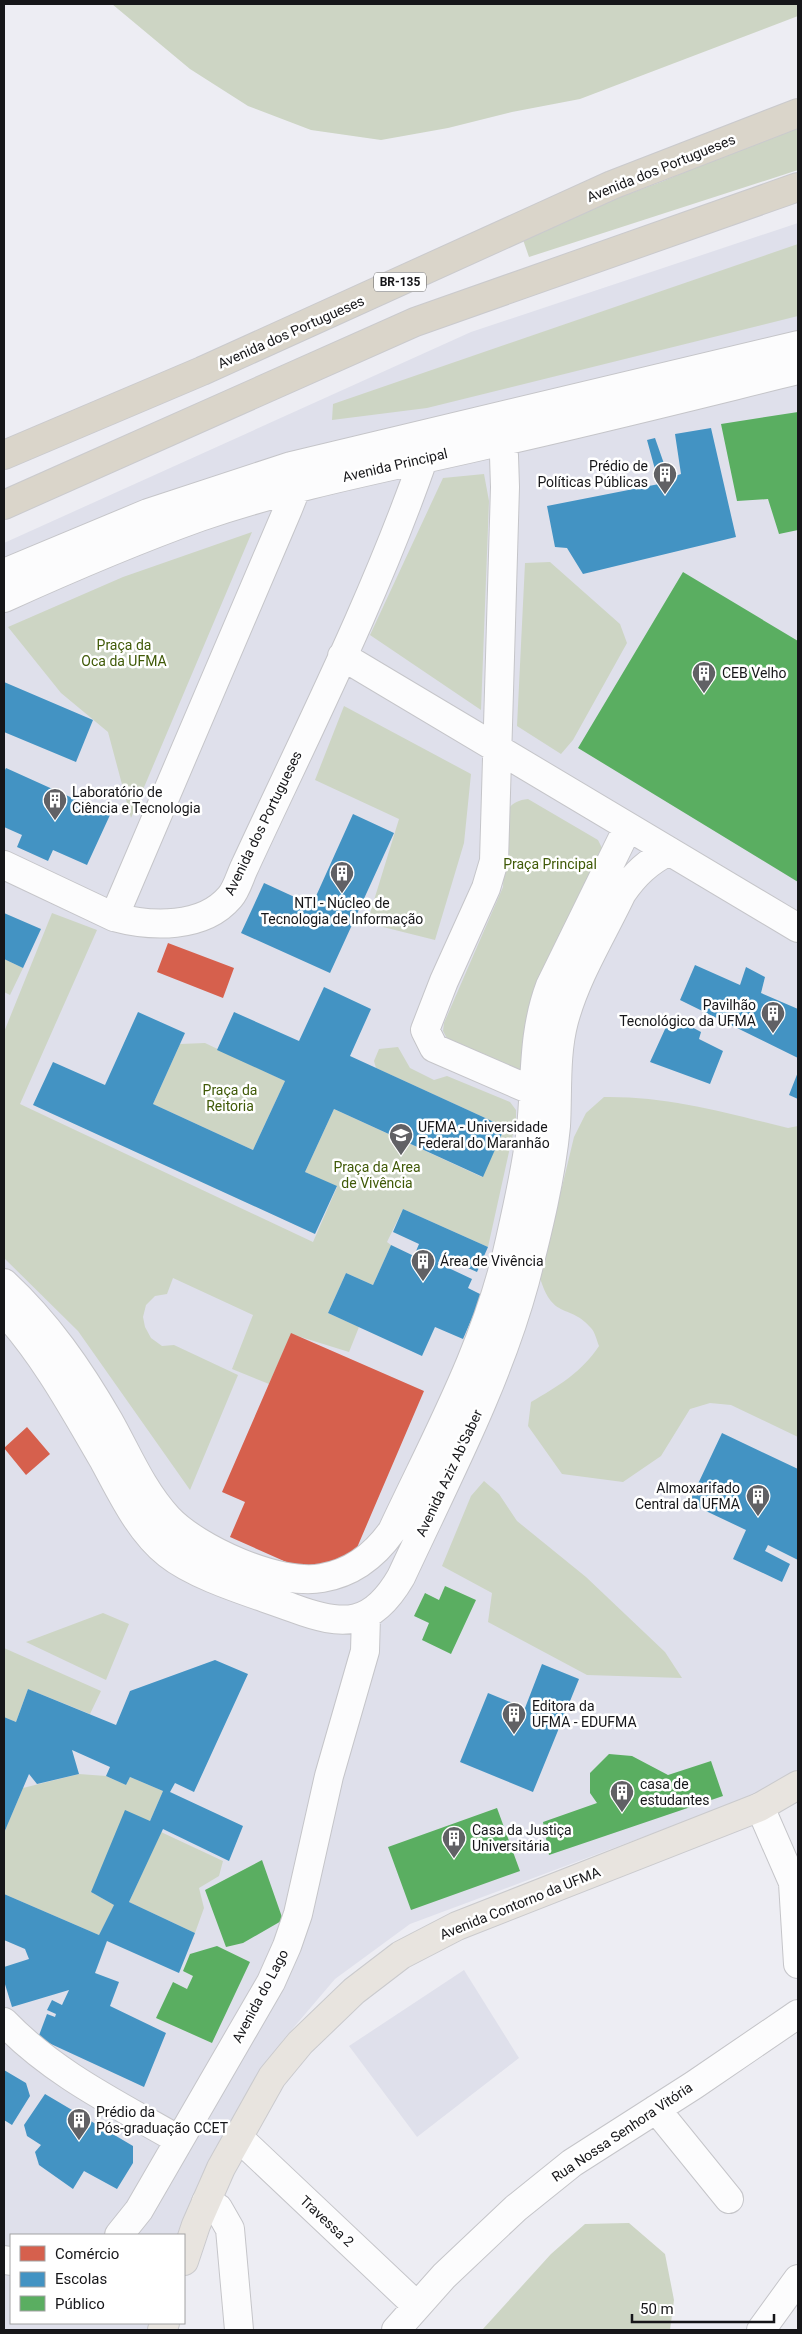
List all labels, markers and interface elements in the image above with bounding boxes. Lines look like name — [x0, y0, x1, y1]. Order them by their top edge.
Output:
street label: Avenida dos Portugueses — [584, 131, 738, 205]
road number: BR-135 — [374, 272, 426, 292]
street label: Avenida dos Portugueses — [215, 292, 367, 372]
street label: Avenida Principal — [341, 445, 449, 485]
place label: Prédio de Políticas Públicas — [537, 458, 648, 490]
building icon: Prédio de Políticas Públicas — [652, 461, 678, 495]
park label: Praça da Oca da UFMA — [81, 637, 167, 669]
building icon: CEB Velho — [691, 660, 717, 694]
place label: CEB Velho — [722, 665, 786, 681]
street label: Avenida dos Portugueses — [221, 748, 305, 898]
place label: Laboratório de Ciência e Tecnologia — [72, 784, 201, 816]
building icon: Laboratório de Ciência e Tecnologia — [42, 787, 68, 821]
park label: Praça Principal — [503, 856, 597, 872]
building icon: NTI - Núcleo de Tecnologia de Informação — [329, 860, 355, 894]
place label: NTI - Núcleo de Tecnologia de Informação — [261, 895, 423, 927]
place label: Pavilhão Tecnológico da UFMA — [619, 997, 756, 1029]
building icon: Pavilhão Tecnológico da UFMA — [760, 1000, 786, 1034]
park label: Praça da Reitoria — [203, 1082, 257, 1114]
place label: UFMA - Universidade Federal do Maranhão — [418, 1119, 550, 1151]
school or university icon: UFMA - Universidade Federal do Maranhão — [388, 1122, 414, 1156]
park label: Praça da Area de Vivência — [333, 1159, 421, 1191]
building icon: Área de Vivência — [410, 1248, 436, 1282]
place label: Área de Vivência — [440, 1252, 544, 1269]
street label: Avenida Aziz Ab'Saber — [413, 1407, 486, 1539]
place label: Almoxarifado Central da UFMA — [635, 1480, 740, 1512]
building icon: Almoxarifado Central da UFMA — [745, 1483, 771, 1517]
place label: Editora da UFMA - EDUFMA — [532, 1698, 637, 1730]
building icon: Editora da UFMA - EDUFMA — [501, 1701, 527, 1735]
place label: casa de estudantes — [640, 1776, 709, 1808]
building icon: casa de estudantes — [609, 1779, 635, 1813]
place label: Casa da Justiça Universitária — [472, 1822, 572, 1854]
building icon: Casa da Justiça Universitária — [441, 1825, 467, 1859]
street label: Avenida Contorno da UFMA — [437, 1863, 603, 1943]
street label: Avenida do Lago — [229, 1947, 291, 2045]
street label: Rua Nossa Senhora Vitória — [549, 2079, 695, 2185]
place label: Prédio da Pós-graduação CCET — [96, 2104, 229, 2136]
building icon: Prédio da Pós-graduação CCET — [66, 2107, 92, 2141]
street label: Travessa 2 — [297, 2192, 357, 2250]
legend — [10, 2234, 185, 2324]
text: Comércio — [55, 2245, 119, 2263]
text: Escolas — [55, 2270, 107, 2288]
scale bar — [632, 2292, 774, 2324]
text: Público — [55, 2295, 105, 2313]
text: 50 m — [640, 2300, 674, 2318]

